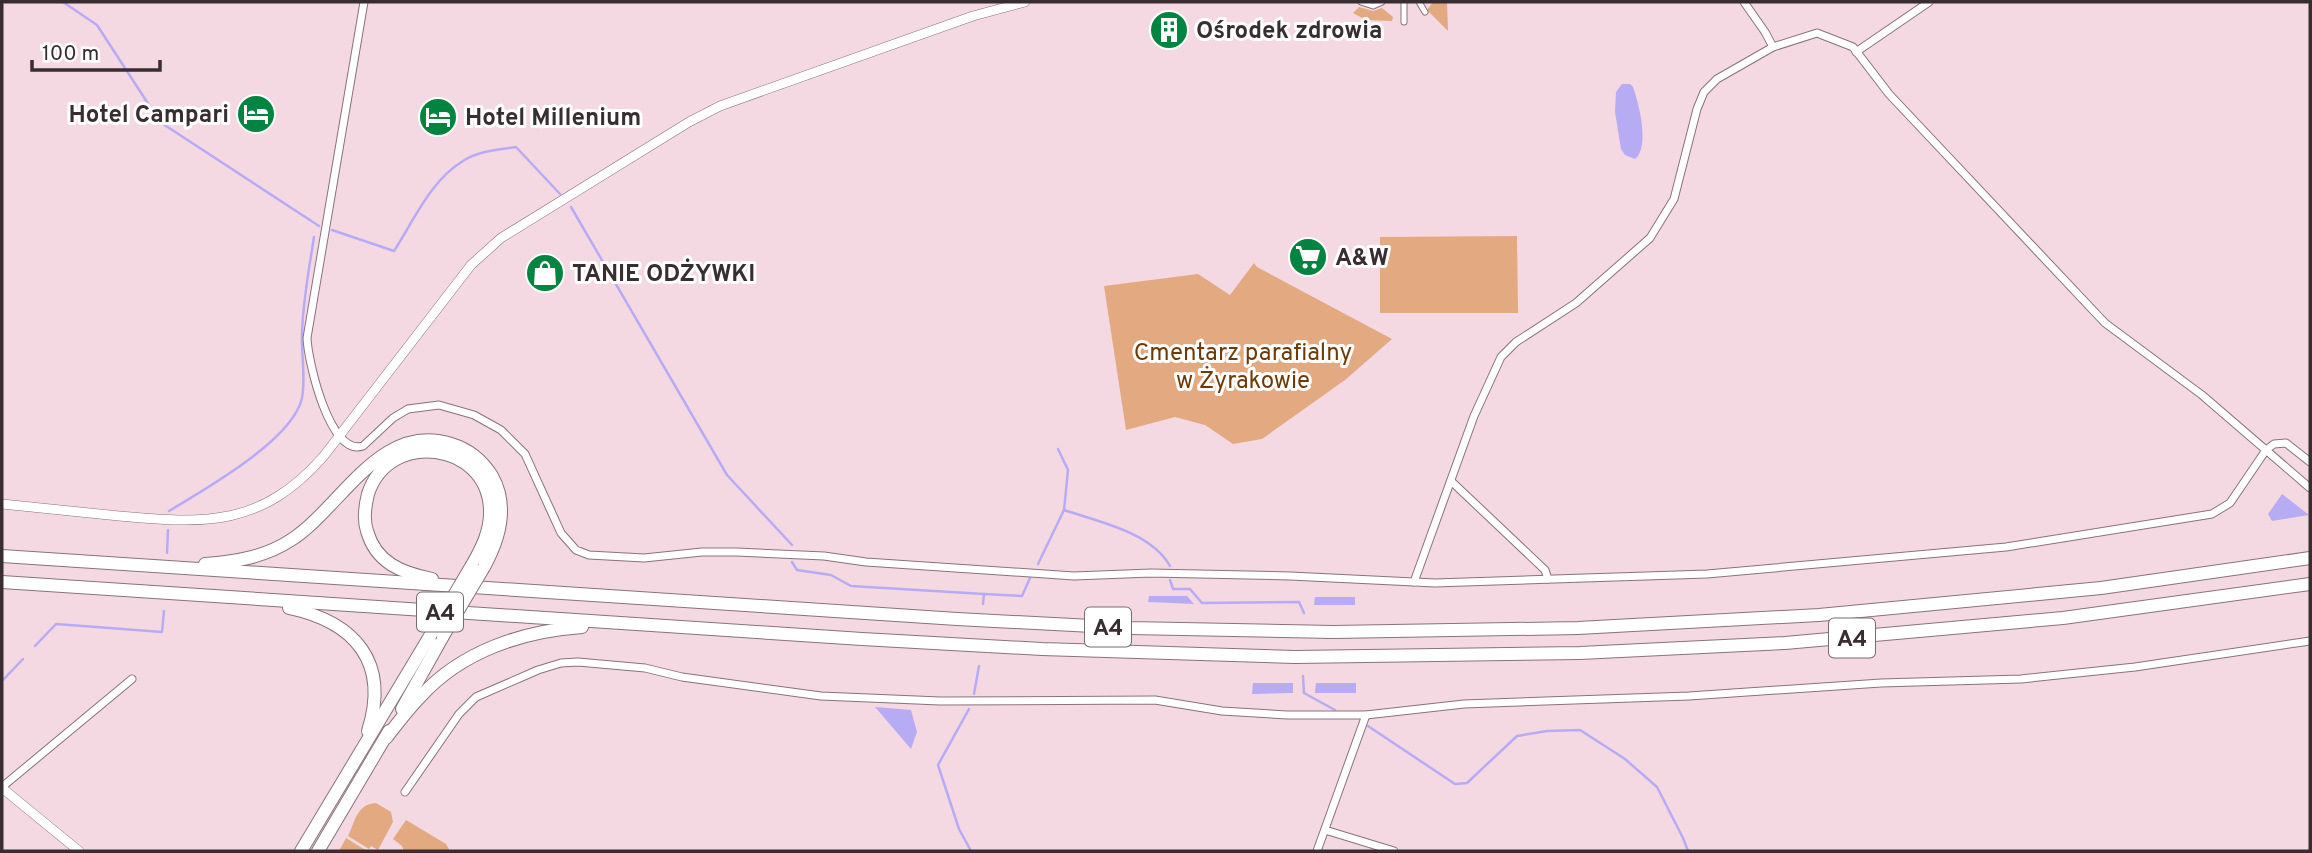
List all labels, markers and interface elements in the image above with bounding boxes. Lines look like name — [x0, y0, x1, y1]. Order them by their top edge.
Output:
building icon: Ośrodek zdrowia — [1148, 9, 1190, 51]
place label: Ośrodek zdrowia — [1196, 17, 1382, 47]
scale bar — [32, 28, 159, 72]
text: 100 m — [42, 41, 99, 68]
hotel icon: Hotel Campari — [235, 93, 277, 135]
hotel icon: Hotel Millenium — [417, 96, 459, 138]
place label: Hotel Campari — [69, 101, 229, 131]
place label: Hotel Millenium — [465, 104, 641, 134]
supermarket icon: A&W — [1287, 236, 1329, 278]
place label: A&W — [1335, 244, 1389, 274]
shop icon: TANIE ODŻYWKI — [524, 252, 566, 294]
place label: TANIE ODŻYWKI — [572, 258, 755, 290]
park label: Cmentarz parafialny w Żyrakowie — [1134, 339, 1352, 397]
road number: A4 — [417, 592, 463, 632]
road number: A4 — [1085, 608, 1131, 646]
road number: A4 — [1829, 618, 1875, 658]

